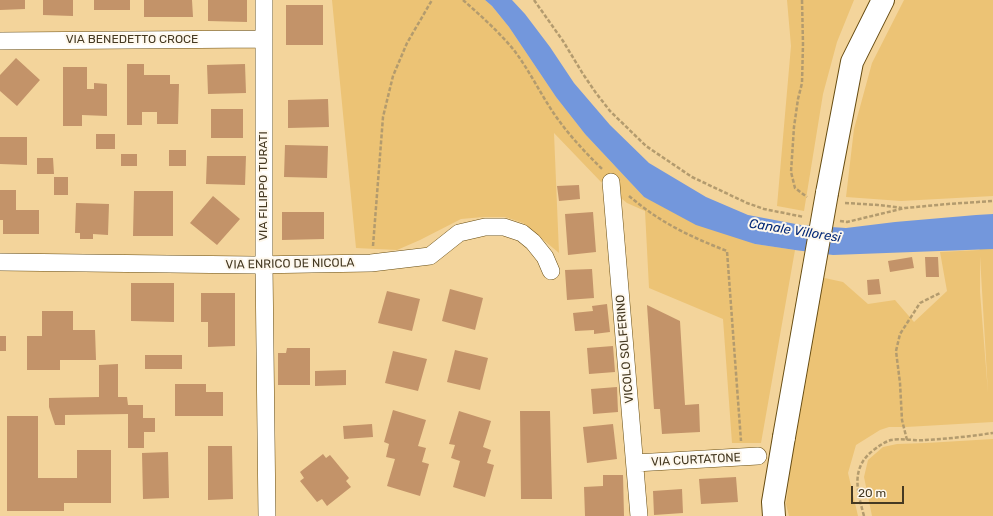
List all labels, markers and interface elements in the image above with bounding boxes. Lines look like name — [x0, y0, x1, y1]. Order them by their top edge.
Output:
street label: VIA BENEDETTO CROCE — [66, 33, 198, 47]
street label: VIA FILIPPO TURATI — [257, 131, 271, 241]
water label: Canale Villoresi — [748, 216, 842, 246]
street label: VIA ENRICO DE NICOLA — [225, 256, 355, 272]
street label: VICOLO SOLFERINO — [613, 294, 637, 404]
street label: VIA CURTATONE — [651, 450, 741, 470]
scale bar — [853, 478, 906, 504]
text: 20 m — [858, 486, 886, 500]

